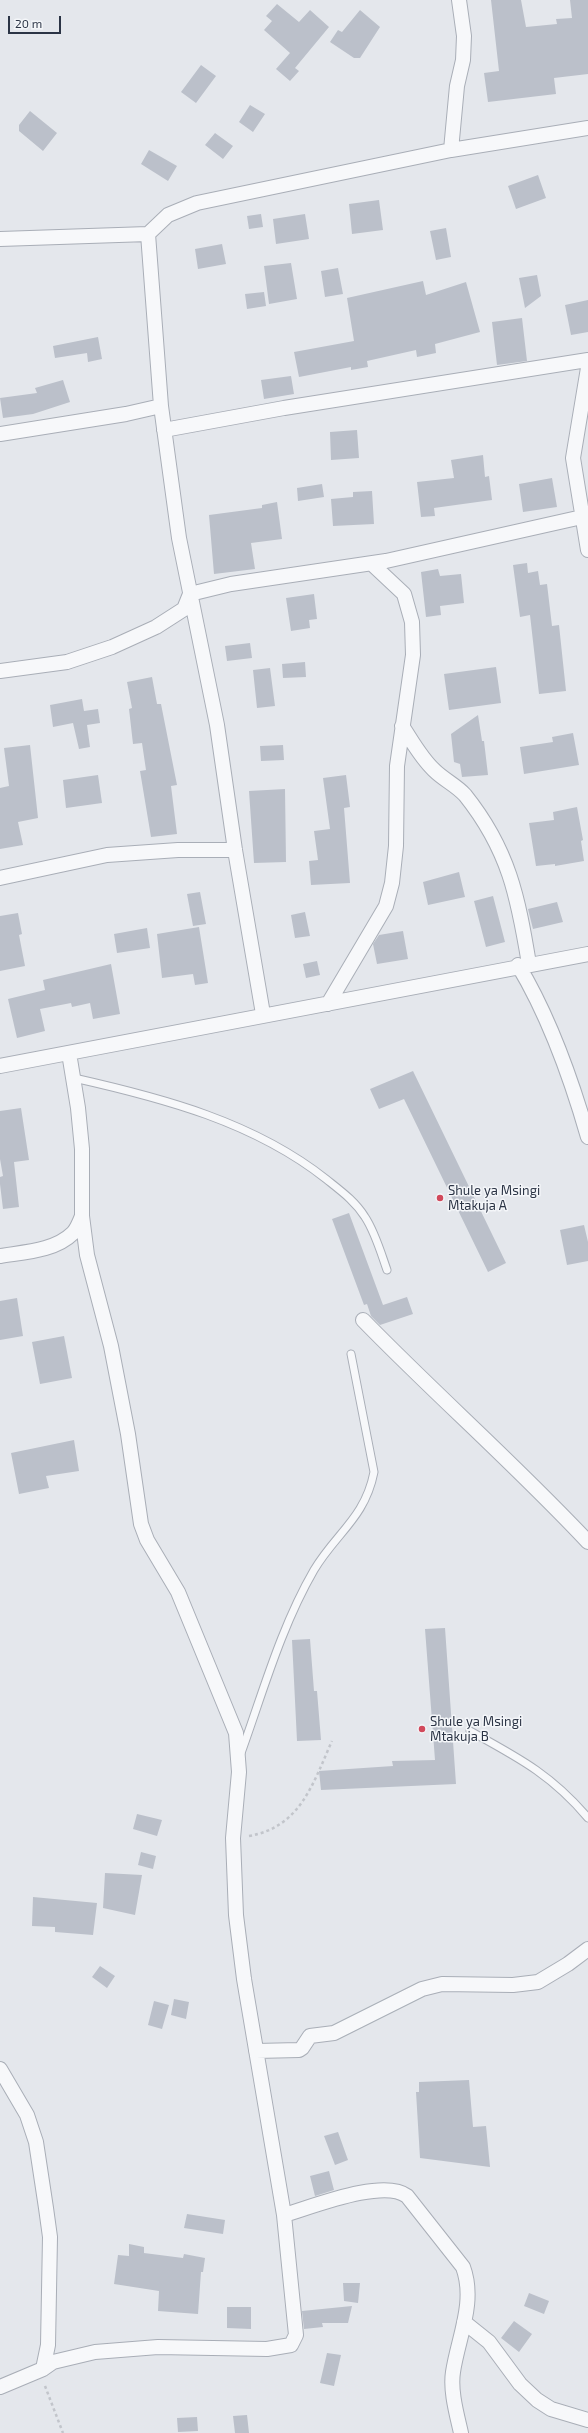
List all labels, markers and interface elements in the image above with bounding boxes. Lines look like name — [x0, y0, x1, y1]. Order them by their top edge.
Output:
scale bar — [10, 8, 63, 34]
text: 20 m — [15, 16, 42, 30]
place label: Shule ya Msingi Mtakuja A — [448, 1183, 540, 1214]
marker: Shule ya Msingi Mtakuja A — [435, 1193, 445, 1203]
place label: Shule ya Msingi Mtakuja B — [430, 1714, 522, 1745]
marker: Shule ya Msingi Mtakuja B — [417, 1724, 427, 1734]

